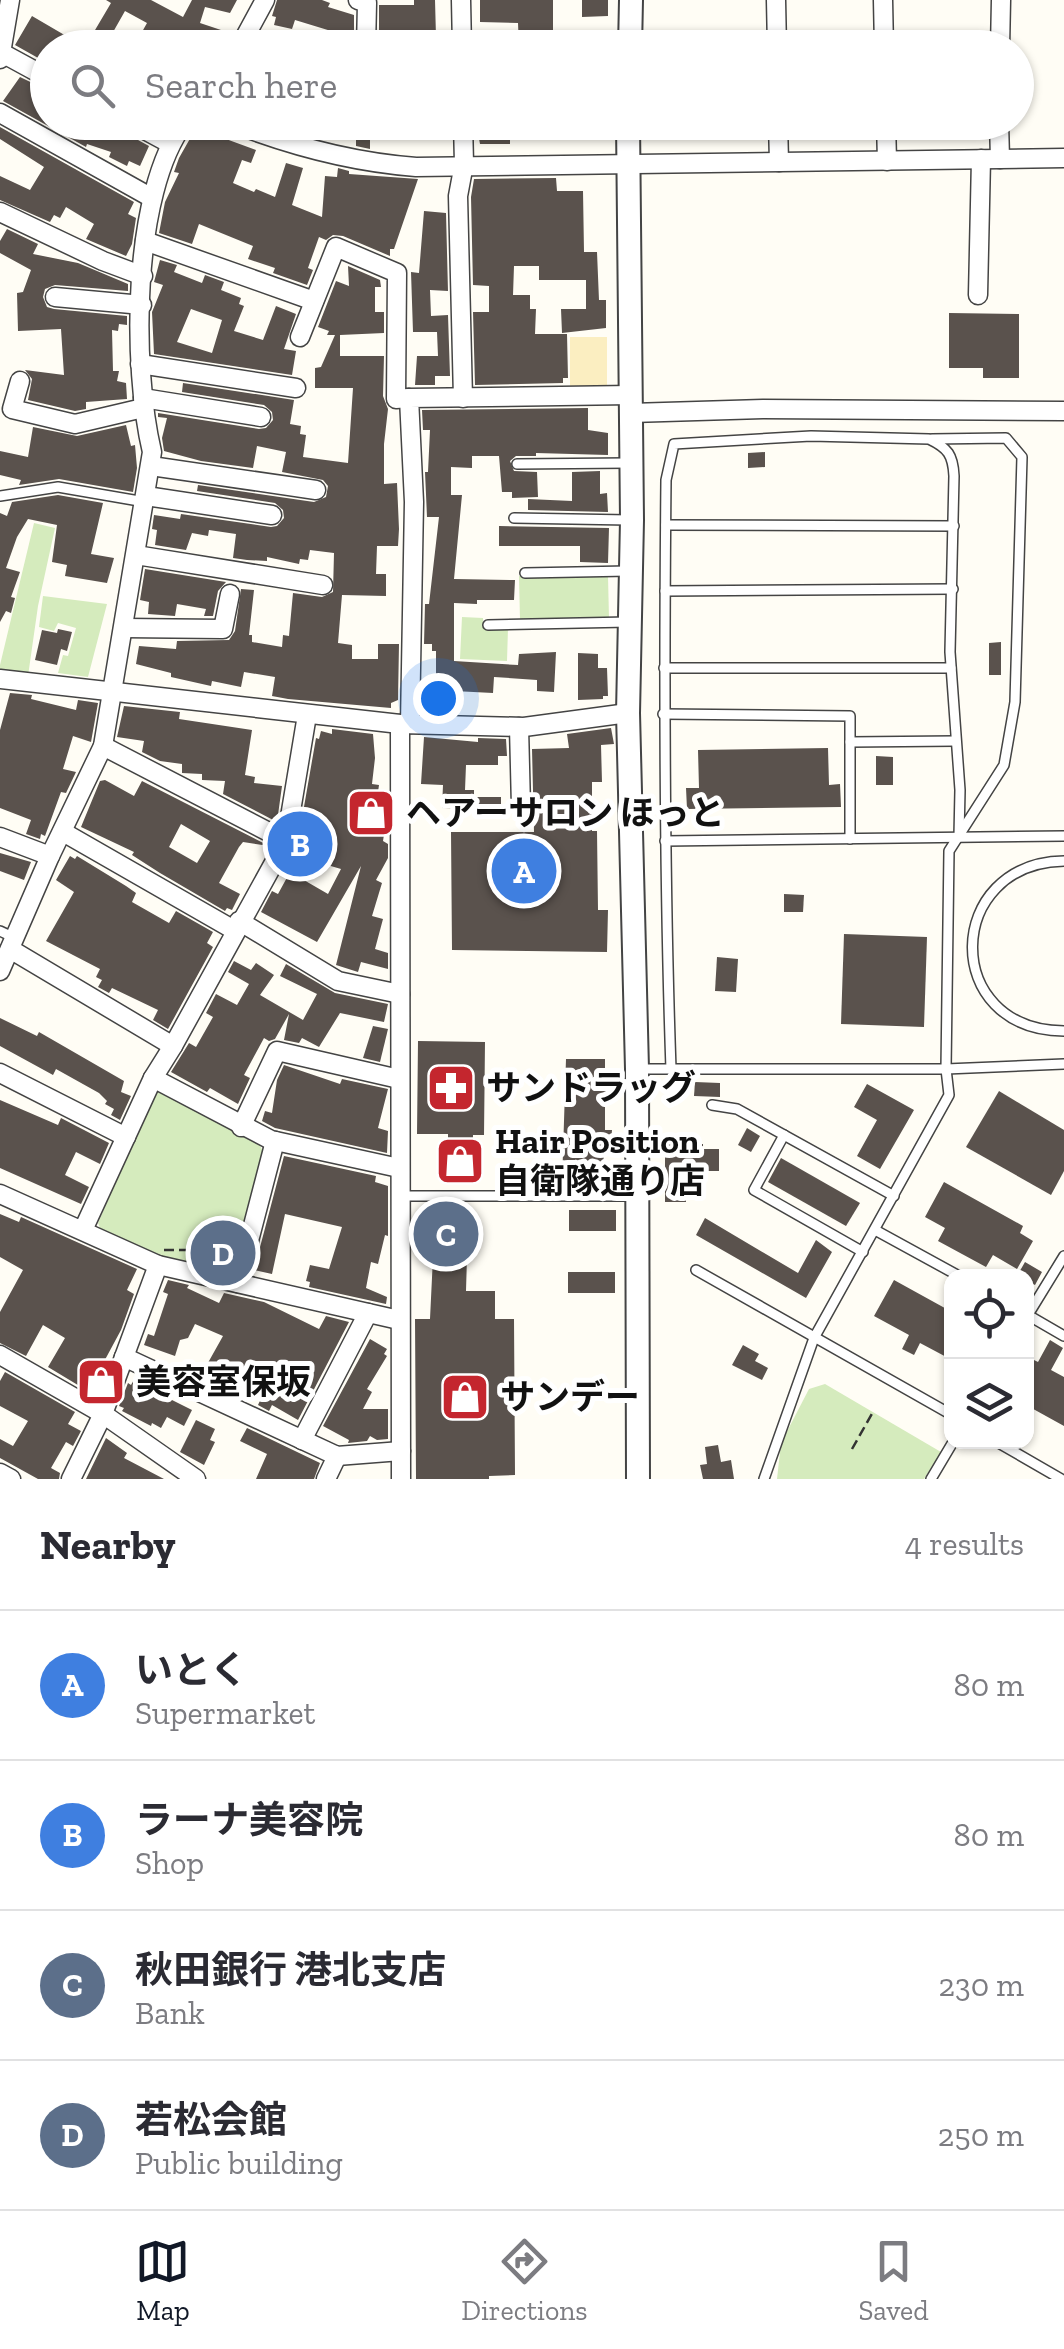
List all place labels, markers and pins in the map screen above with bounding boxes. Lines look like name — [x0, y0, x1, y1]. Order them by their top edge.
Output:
shop icon: ヘアーサロン ほっと — [345, 787, 397, 839]
place label: ヘアーサロン ほっと — [406, 792, 725, 834]
pin: B — [268, 806, 332, 882]
pin: A — [492, 834, 556, 908]
pharmacy icon: サンドラッグ — [425, 1062, 477, 1114]
place label: サンドラッグ — [486, 1067, 696, 1109]
place label: Hair Position 自衛隊通り店 — [495, 1120, 705, 1202]
shop icon: Hair Position 自衛隊通り店 — [434, 1135, 486, 1187]
pin: C — [414, 1196, 478, 1272]
pin: D — [190, 1216, 256, 1290]
shop icon: 美容室保坂 — [75, 1356, 127, 1408]
place label: 美容室保坂 — [136, 1361, 311, 1403]
shop icon: サンデー — [439, 1371, 491, 1423]
place label: サンデー — [500, 1376, 640, 1418]

